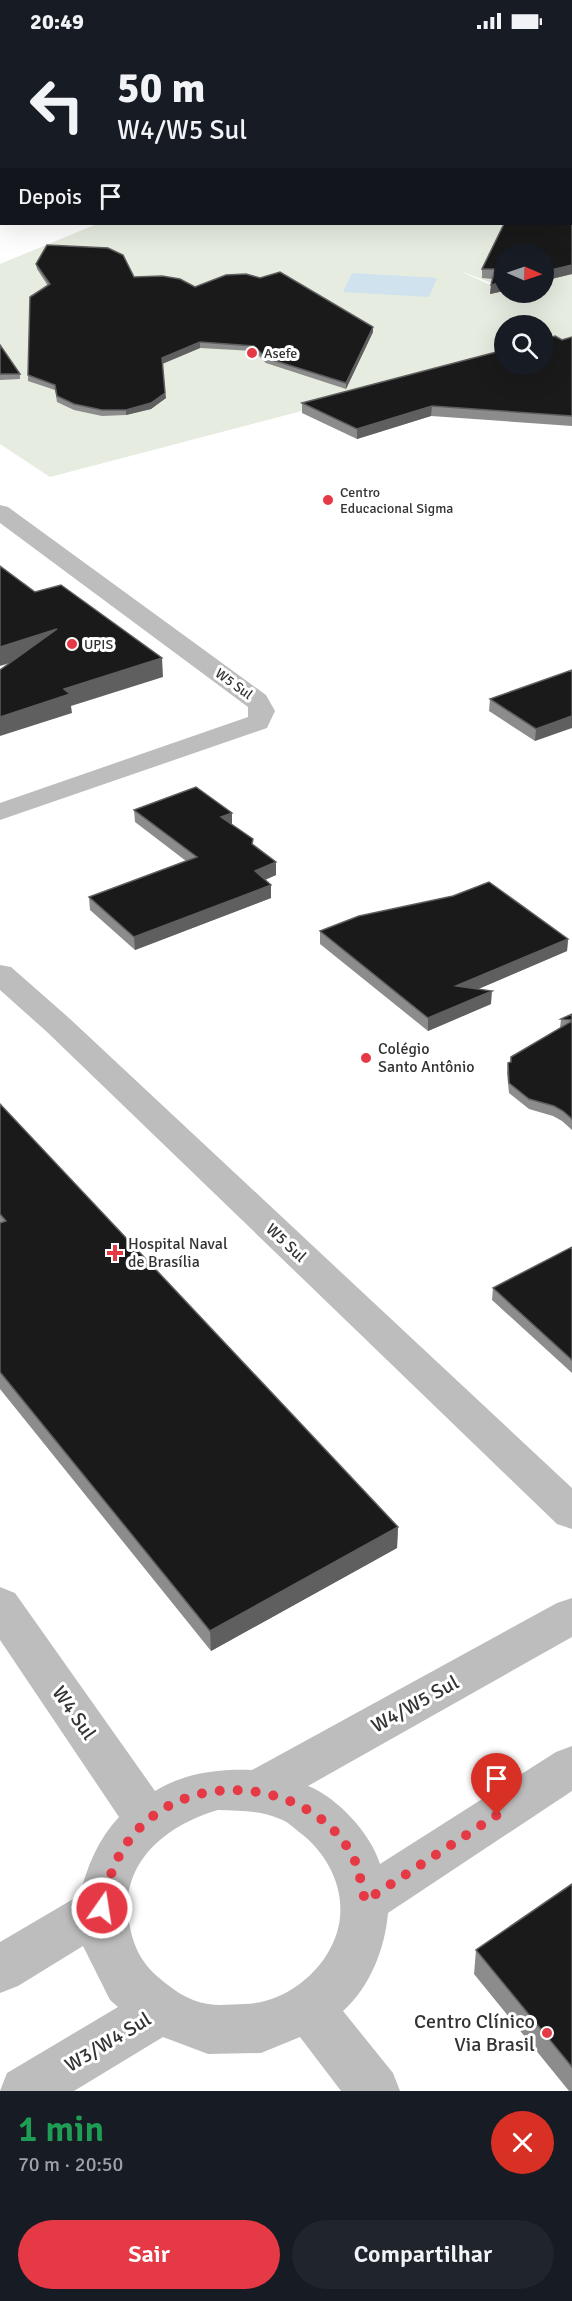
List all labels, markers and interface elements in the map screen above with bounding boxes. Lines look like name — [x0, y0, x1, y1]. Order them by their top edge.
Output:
text: 20:49 — [30, 8, 84, 35]
text: 50 m — [117, 63, 206, 114]
icon: left — [18, 66, 96, 144]
text: W4/W5 Sul — [117, 114, 247, 147]
icon: arrive — [94, 180, 127, 213]
text: Depois — [18, 183, 82, 210]
north arrow — [494, 243, 554, 303]
map controls — [494, 243, 554, 375]
button: search — [494, 315, 554, 375]
place label: Asefe — [264, 345, 297, 362]
marker: Asefe — [245, 346, 259, 360]
place label: Centro Educacional Sigma — [340, 484, 453, 517]
marker: Centro Educacional Sigma — [321, 493, 335, 507]
place label: UPIS — [84, 636, 113, 653]
marker: UPIS — [65, 637, 79, 651]
street label: W5 Sul — [212, 665, 256, 703]
place label: Colégio Santo Antônio — [378, 1039, 475, 1077]
marker: Colégio Santo Antônio — [359, 1051, 373, 1065]
street label: W5 Sul — [262, 1219, 311, 1267]
place label: Hospital Naval de Brasília — [128, 1234, 228, 1272]
marker: Hospital Naval de Brasília — [106, 1244, 124, 1262]
street label: W4/W5 Sul — [367, 1670, 463, 1738]
street label: W4 Sul — [47, 1681, 102, 1745]
pin — [471, 1753, 522, 1815]
icon: arrive — [480, 1762, 513, 1795]
position arrow — [70, 1876, 134, 1940]
street label: W3/W4 Sul — [60, 2006, 156, 2078]
place label: Centro Clínico Via Brasil — [414, 2009, 535, 2057]
marker: Centro Clínico Via Brasil — [540, 2026, 554, 2040]
text: 1 min — [18, 2107, 104, 2152]
button: close — [491, 2111, 554, 2174]
text: 70 m · 20:50 — [18, 2152, 123, 2177]
button: Sair — [18, 2220, 280, 2289]
button: Compartilhar — [292, 2220, 554, 2289]

